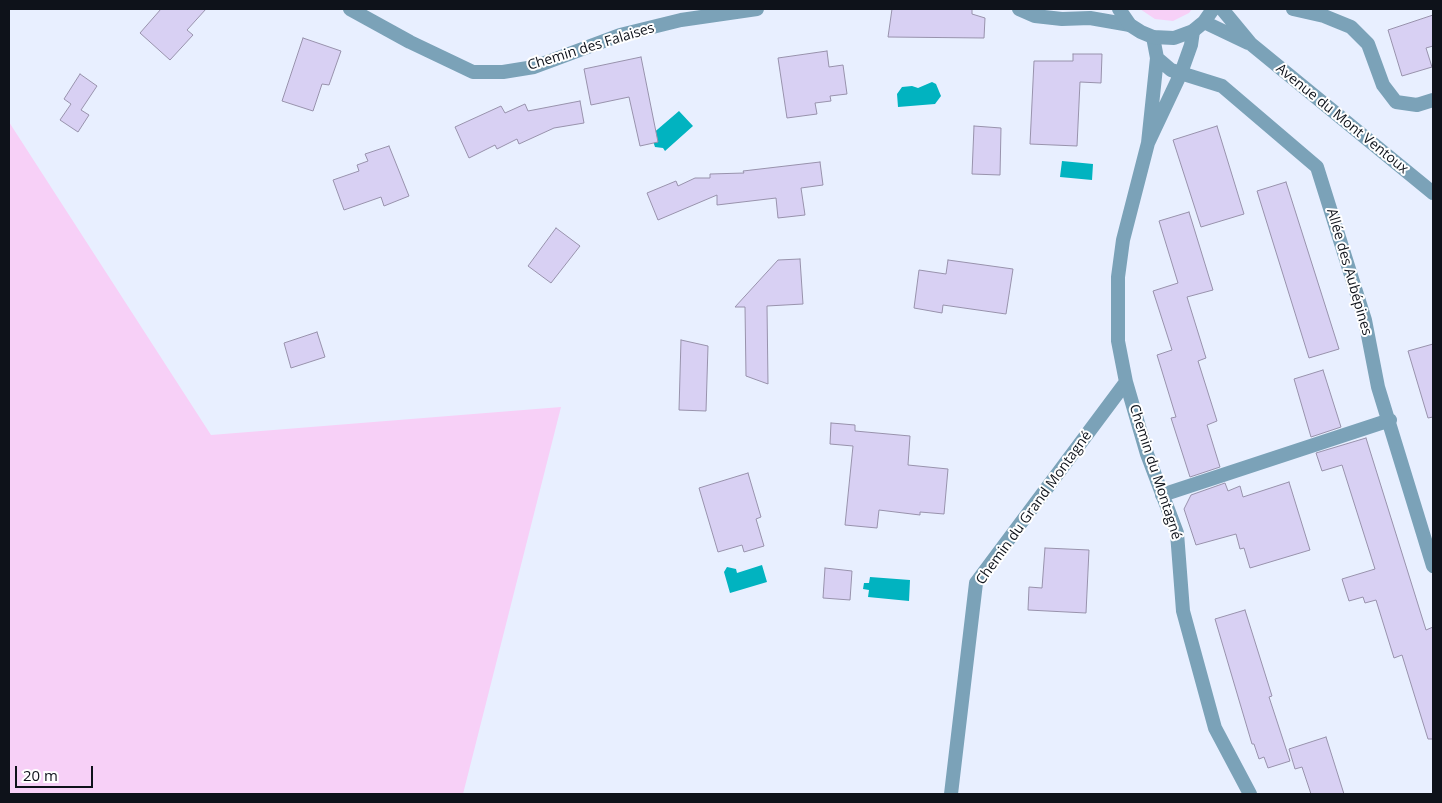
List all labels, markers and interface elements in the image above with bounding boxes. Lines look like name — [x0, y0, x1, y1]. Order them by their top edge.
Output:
street label: Chemin des Falaises — [526, 20, 656, 74]
street label: Avenue du Mont Ventoux — [1272, 60, 1412, 178]
street label: Allée des Aubépines — [1323, 207, 1375, 337]
street label: Chemin du Montagné — [1125, 402, 1185, 542]
street label: Chemin du Grand Montagné — [973, 428, 1095, 588]
scale bar — [18, 756, 95, 788]
text: 20 m — [23, 765, 58, 785]

